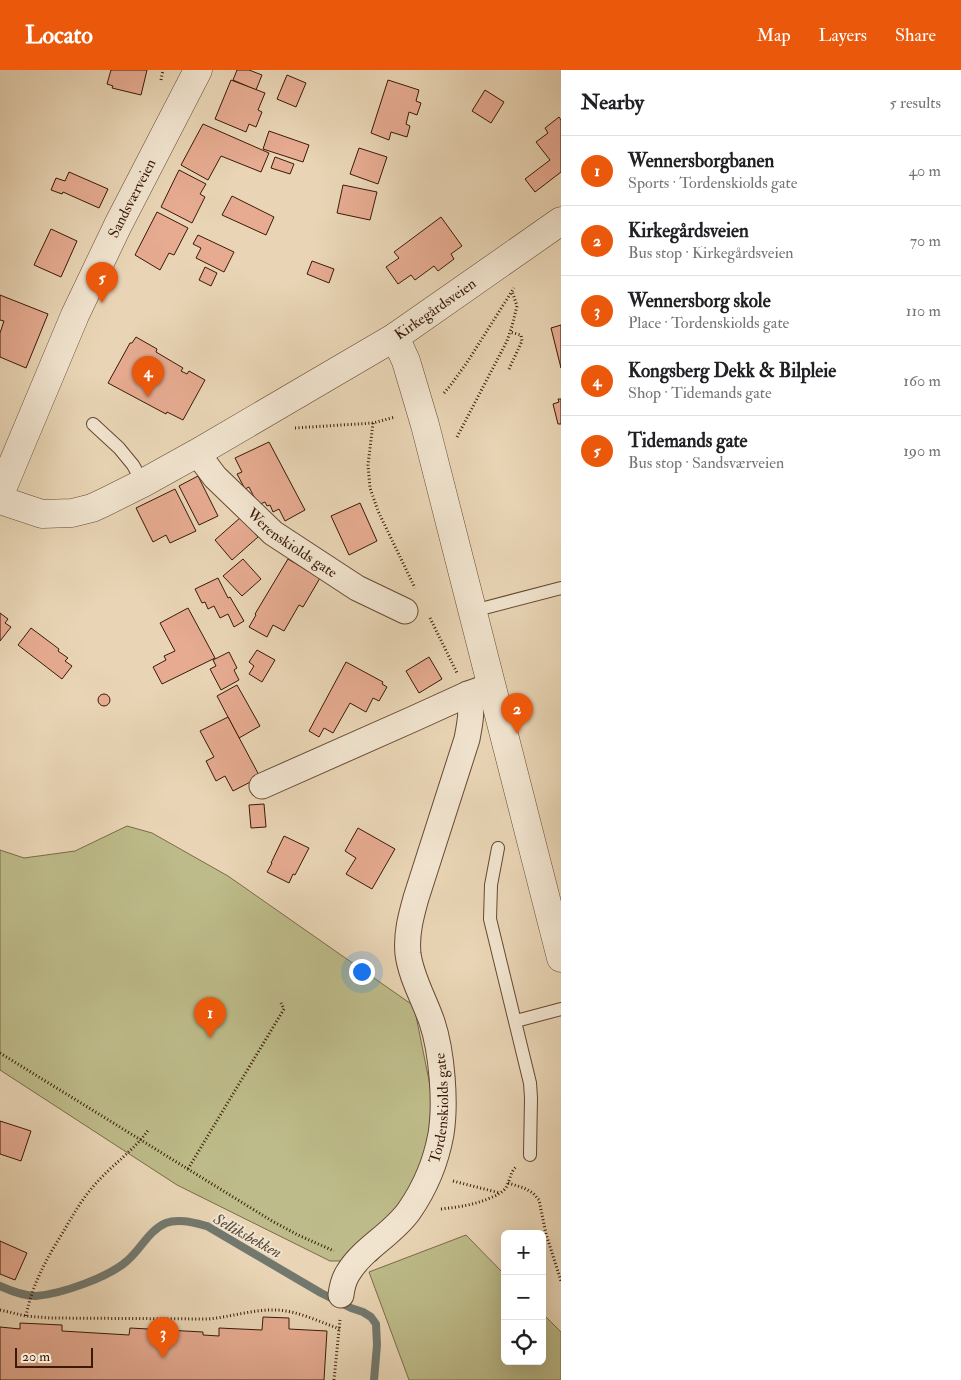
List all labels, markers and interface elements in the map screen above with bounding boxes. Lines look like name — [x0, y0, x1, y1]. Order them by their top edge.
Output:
text: Locato — [25, 20, 93, 51]
text: Map — [757, 24, 791, 47]
text: Layers — [819, 24, 867, 47]
text: Share — [895, 24, 936, 47]
text: Nearby — [581, 89, 644, 116]
text: 5 results — [890, 93, 941, 113]
text: Wennersborgbanen — [628, 149, 774, 173]
street label: Sandsværveien — [104, 155, 161, 241]
text: 1 — [594, 161, 600, 181]
text: 40 m — [908, 161, 941, 181]
text: Sports · Tordenskiolds gate — [628, 173, 797, 193]
text: Kirkegårdsveien — [628, 219, 749, 243]
text: 2 — [593, 231, 601, 251]
text: 70 m — [910, 231, 941, 251]
text: Bus stop · Kirkegårdsveien — [628, 243, 794, 263]
pin: 5 — [86, 262, 118, 303]
street label: Kirkegårdsveien — [391, 274, 480, 344]
text: Wennersborg skole — [628, 289, 771, 313]
text: 3 — [594, 301, 600, 321]
text: 110 m — [906, 301, 941, 321]
text: Place · Tordenskiolds gate — [628, 313, 789, 333]
pin: 4 — [132, 356, 164, 397]
text: Kongsberg Dekk & Bilpleie — [628, 359, 836, 383]
text: 4 — [593, 371, 601, 391]
text: 160 m — [903, 371, 941, 391]
text: Shop · Tidemands gate — [628, 383, 772, 403]
text: Tidemands gate — [628, 429, 748, 453]
text: 5 — [593, 441, 601, 461]
text: 190 m — [903, 441, 941, 461]
text: Bus stop · Sandsværveien — [628, 453, 784, 473]
street label: Werenskiolds gate — [242, 503, 341, 582]
pin: 2 — [501, 693, 533, 734]
your location — [349, 959, 375, 985]
pin: 1 — [194, 997, 226, 1038]
street label: Tordenskiolds gate — [425, 1052, 453, 1166]
water label: Selliksbekken — [209, 1208, 285, 1263]
map controls — [501, 1230, 546, 1365]
button: + — [501, 1230, 546, 1275]
button: − — [501, 1275, 546, 1320]
pin: 3 — [147, 1317, 179, 1358]
button: locate — [501, 1320, 546, 1365]
scale bar — [15, 1345, 92, 1368]
text: 20 m — [22, 1348, 50, 1365]

